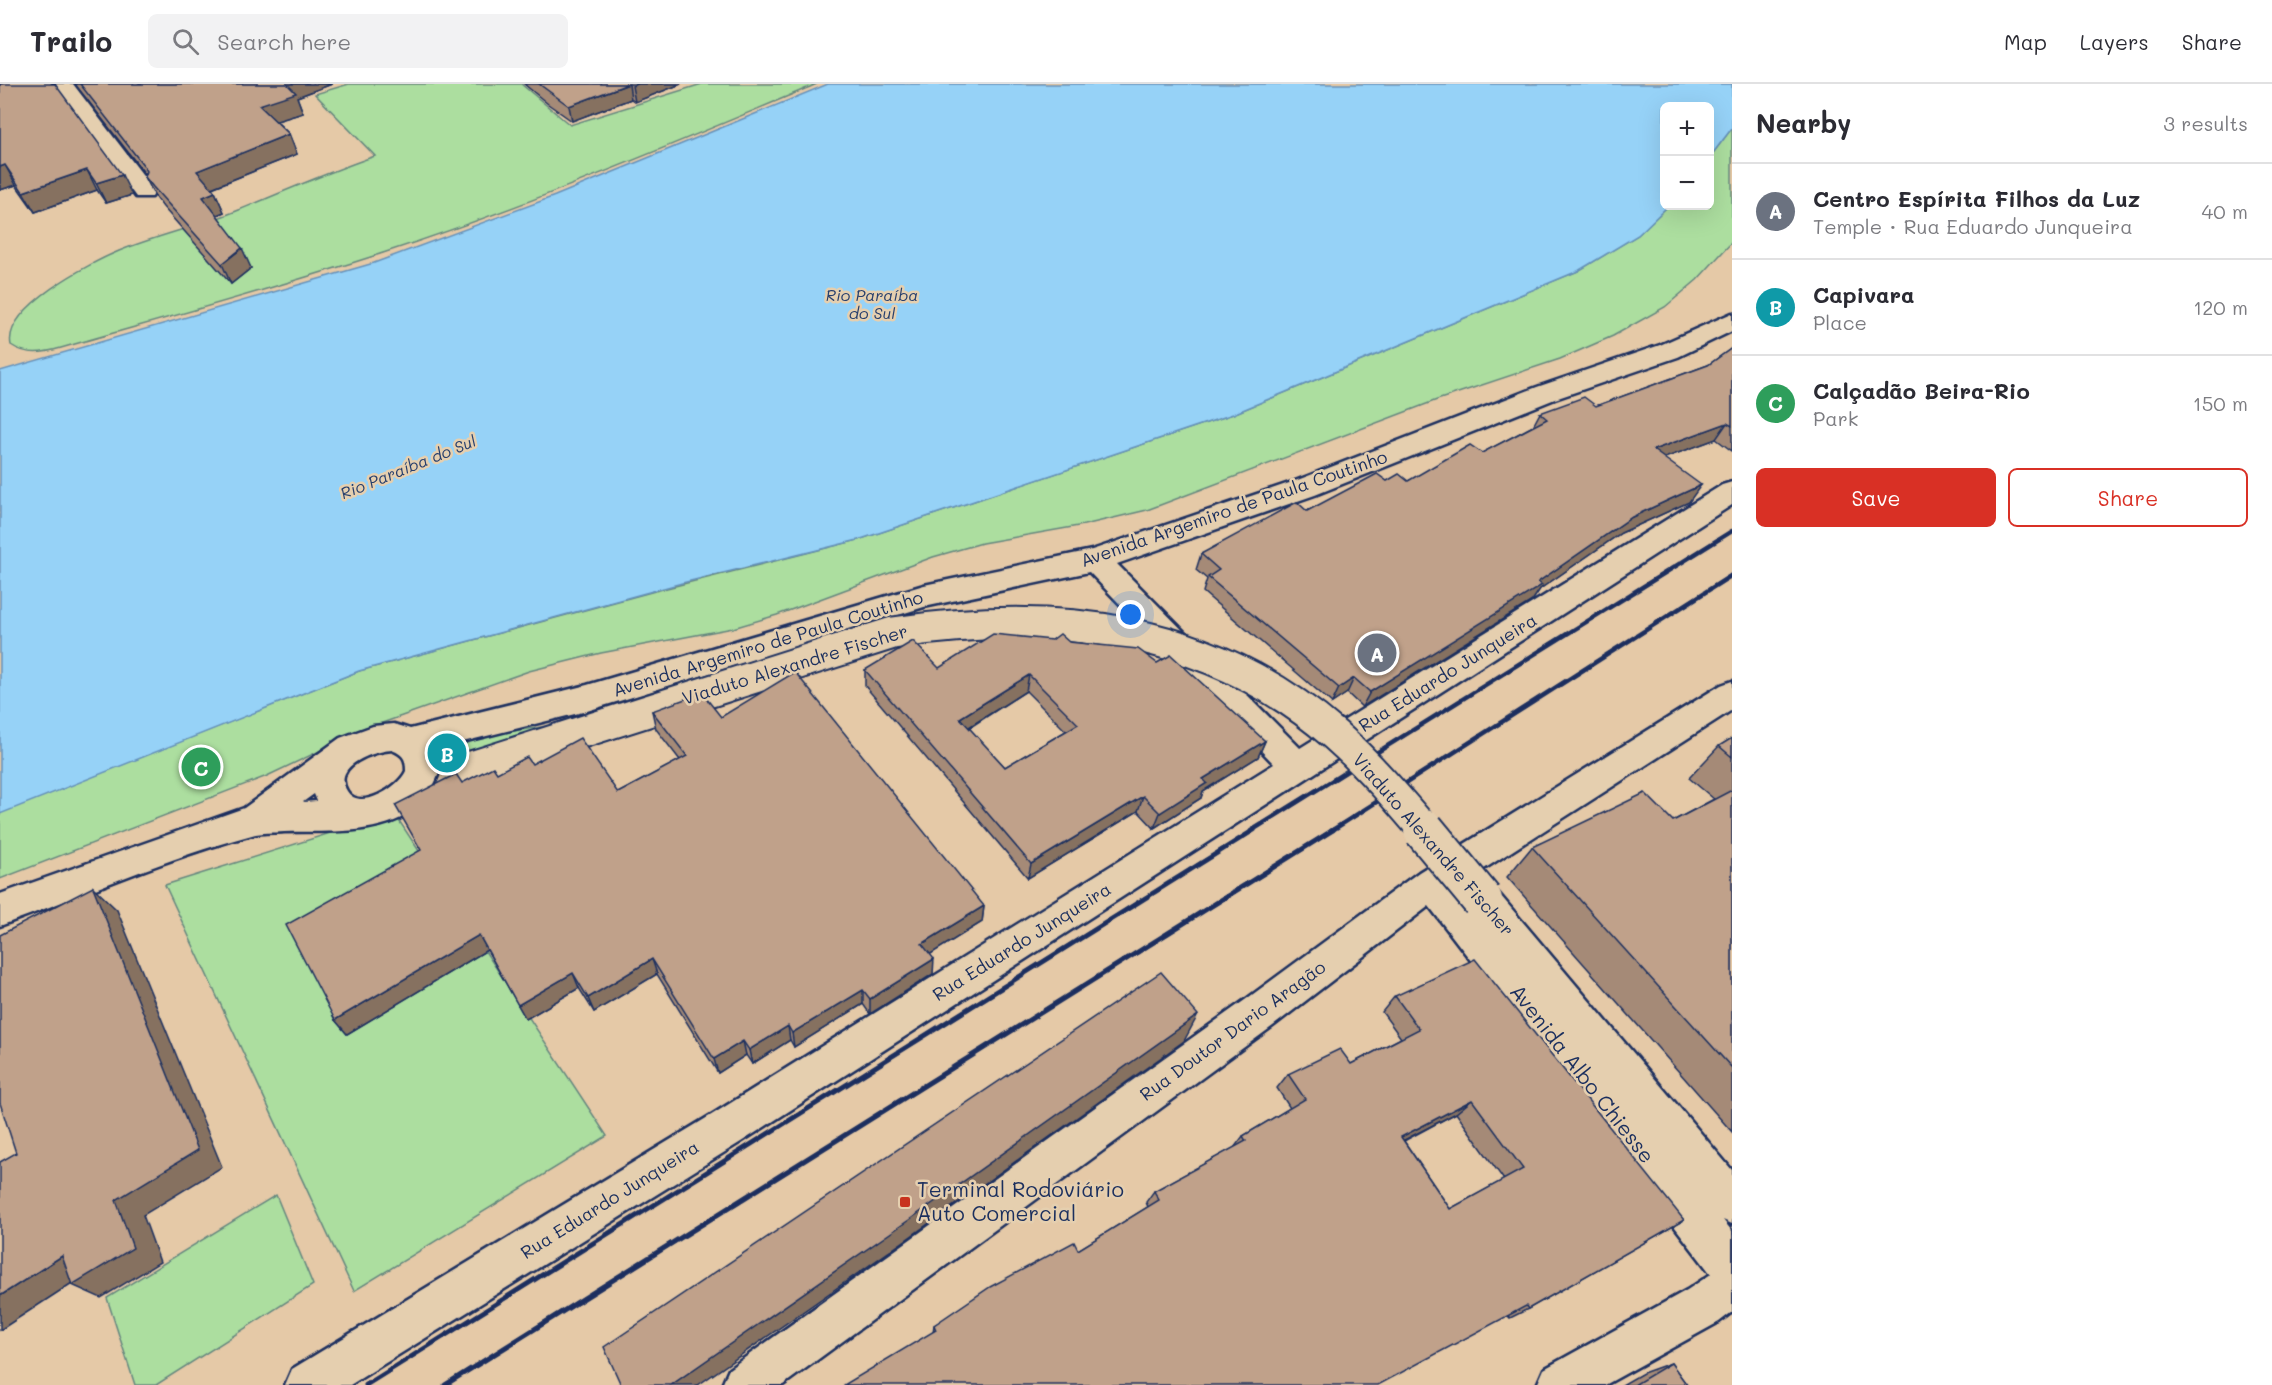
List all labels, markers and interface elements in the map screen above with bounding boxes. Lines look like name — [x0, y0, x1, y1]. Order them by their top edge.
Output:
search box — [148, 14, 568, 68]
text: Trailo — [30, 23, 112, 59]
icon: search — [169, 25, 202, 58]
text: Search here — [217, 27, 351, 56]
text: Map — [2004, 28, 2047, 55]
text: Layers — [2080, 28, 2149, 55]
text: Share — [2182, 28, 2242, 55]
map controls — [1660, 102, 1714, 210]
button: + — [1660, 102, 1714, 156]
text: Nearby — [1756, 106, 1851, 140]
text: 3 results — [2163, 110, 2248, 136]
button: − — [1660, 156, 1714, 210]
text: Centro Espírita Filhos da Luz — [1813, 184, 2140, 213]
text: A — [1769, 198, 1782, 224]
text: 40 m — [2202, 198, 2248, 224]
text: Temple · Rua Eduardo Junqueira — [1813, 213, 2133, 239]
text: Capivara — [1813, 280, 1915, 309]
water label: Rio Paraíba do Sul — [826, 284, 918, 323]
text: B — [1769, 294, 1782, 320]
text: 120 m — [2193, 294, 2248, 320]
text: Place — [1813, 309, 1867, 335]
text: Calçadão Beira-Rio — [1813, 376, 2030, 405]
text: C — [1768, 390, 1783, 416]
text: 150 m — [2193, 390, 2248, 416]
text: Park — [1813, 405, 1858, 431]
water label: Rio Paraíba do Sul — [337, 430, 479, 503]
street label: Avenida Argemiro de Paula Coutinho — [1077, 444, 1391, 572]
button: Save — [1756, 468, 1996, 527]
button: Share — [2008, 468, 2248, 527]
street label: Avenida Argemiro de Paula Coutinho — [610, 584, 926, 702]
your location — [1116, 600, 1145, 629]
street label: Rua Eduardo Junqueira — [1354, 607, 1541, 737]
street label: Viaduto Alexandre Fischer — [679, 618, 911, 710]
pin: A — [1358, 630, 1396, 676]
pin: B — [428, 730, 466, 776]
pin: C — [182, 744, 220, 790]
street label: Viaduto Alexandre Fischer — [1348, 748, 1520, 941]
street label: Rua Eduardo Junqueira — [928, 876, 1115, 1006]
street label: Rua Doutor Dario Aragão — [1135, 954, 1330, 1106]
street label: Avenida Albo Chiesse — [1505, 978, 1661, 1168]
street label: Rua Eduardo Junqueira — [516, 1134, 703, 1264]
place label: Terminal Rodoviário Auto Comercial — [917, 1175, 1124, 1226]
marker: Terminal Rodoviário Auto Comercial — [898, 1195, 912, 1209]

